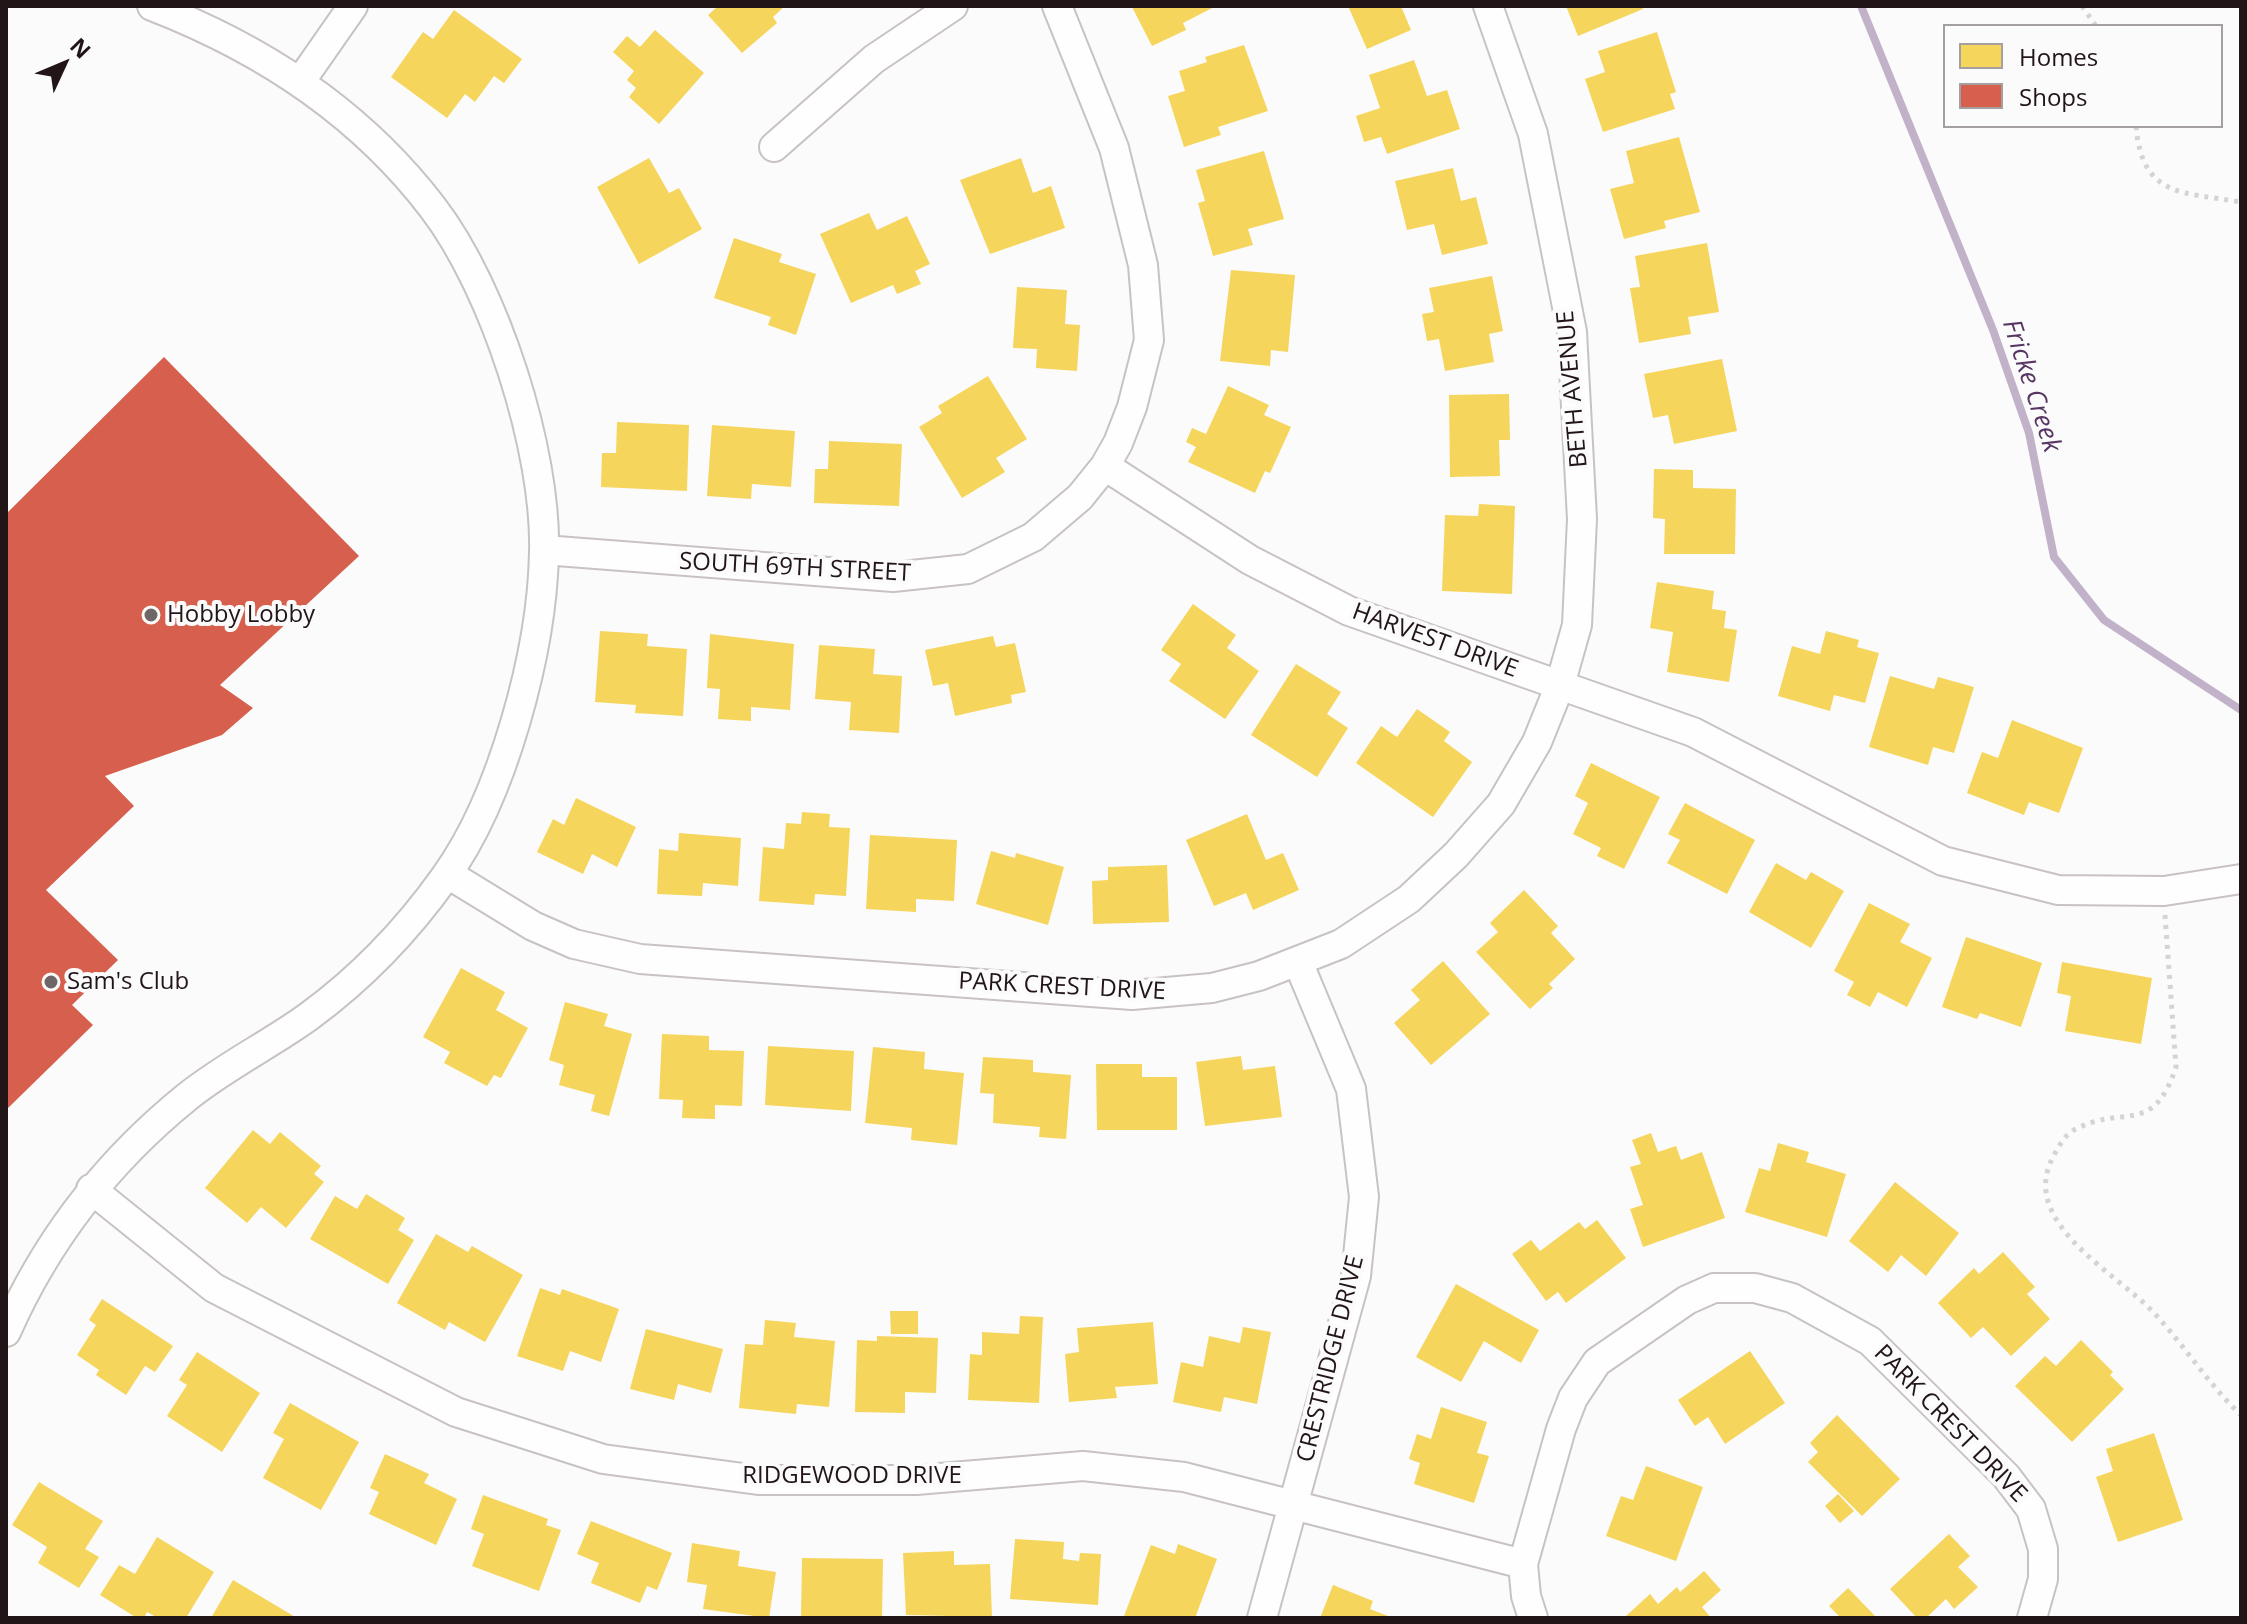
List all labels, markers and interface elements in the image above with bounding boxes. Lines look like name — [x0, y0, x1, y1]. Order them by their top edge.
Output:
north arrow — [24, 24, 104, 104]
legend — [1943, 24, 2223, 128]
text: N — [64, 30, 98, 64]
text: Homes — [2019, 40, 2098, 73]
text: Shops — [2019, 80, 2087, 113]
street label: BETH AVENUE — [1552, 309, 1594, 469]
water label: Fricke Creek — [1995, 316, 2067, 456]
street label: SOUTH 69TH STREET — [678, 548, 912, 588]
street label: HARVEST DRIVE — [1348, 598, 1522, 684]
place label: Hobby Lobby — [167, 601, 315, 629]
marker: Hobby Lobby — [142, 606, 160, 624]
street label: PARK CREST DRIVE — [957, 967, 1167, 1007]
place label: Sam's Club — [67, 968, 189, 996]
marker: Sam's Club — [42, 973, 60, 991]
street label: CRESTRIDGE DRIVE — [1291, 1253, 1371, 1465]
street label: PARK CREST DRIVE — [1867, 1339, 2033, 1509]
street label: RIDGEWOOD DRIVE — [742, 1462, 962, 1490]

